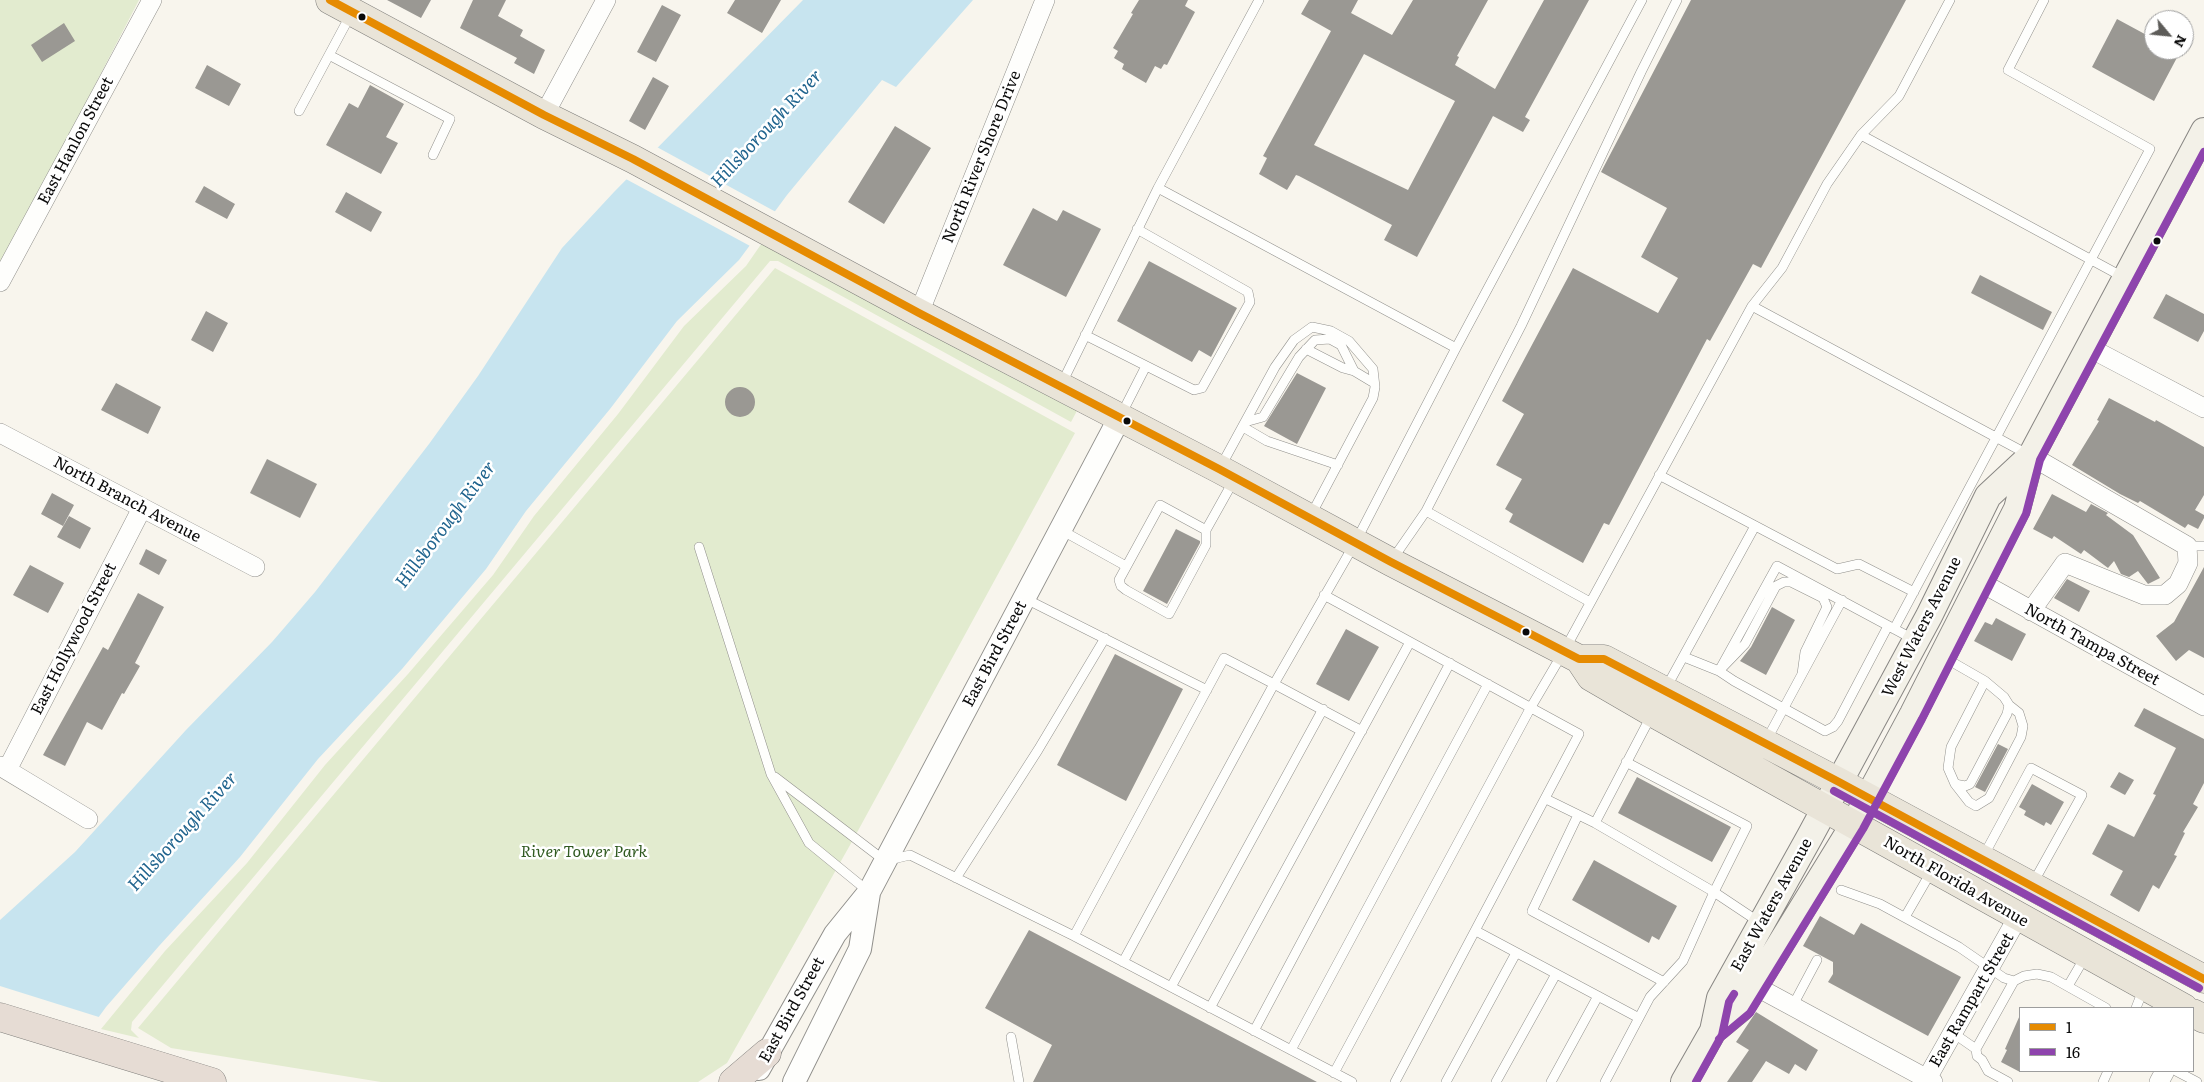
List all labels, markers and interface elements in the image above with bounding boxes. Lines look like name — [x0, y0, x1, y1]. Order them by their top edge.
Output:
north arrow — [2144, 10, 2194, 60]
unlabelled marker — [357, 12, 367, 22]
text: N — [2170, 32, 2193, 51]
water label: Hillsborough River — [707, 66, 827, 192]
street label: North River Shore Drive — [939, 68, 1025, 246]
street label: East Hanlon Street — [34, 74, 118, 208]
unlabelled marker — [2152, 236, 2162, 246]
unlabelled marker — [1122, 416, 1132, 426]
street label: North Branch Avenue — [50, 453, 204, 547]
water label: Hillsborough River — [391, 458, 501, 592]
street label: West Waters Avenue — [1878, 554, 1966, 700]
street label: East Hollywood Street — [27, 560, 121, 718]
street label: East Bird Street — [959, 598, 1031, 710]
street label: North Tampa Street — [2021, 600, 2163, 690]
unlabelled marker — [1521, 627, 1531, 637]
water label: Hillsborough River — [124, 768, 242, 896]
street label: North Florida Avenue — [1880, 833, 2032, 931]
street label: East Waters Avenue — [1727, 835, 1817, 975]
park label: River Tower Park — [521, 842, 647, 862]
street label: East Rampart Street — [1926, 929, 2018, 1071]
street label: East Bird Street — [755, 954, 829, 1066]
legend — [2019, 1007, 2194, 1072]
text: 1 — [2066, 1015, 2072, 1038]
text: 16 — [2066, 1040, 2080, 1063]

